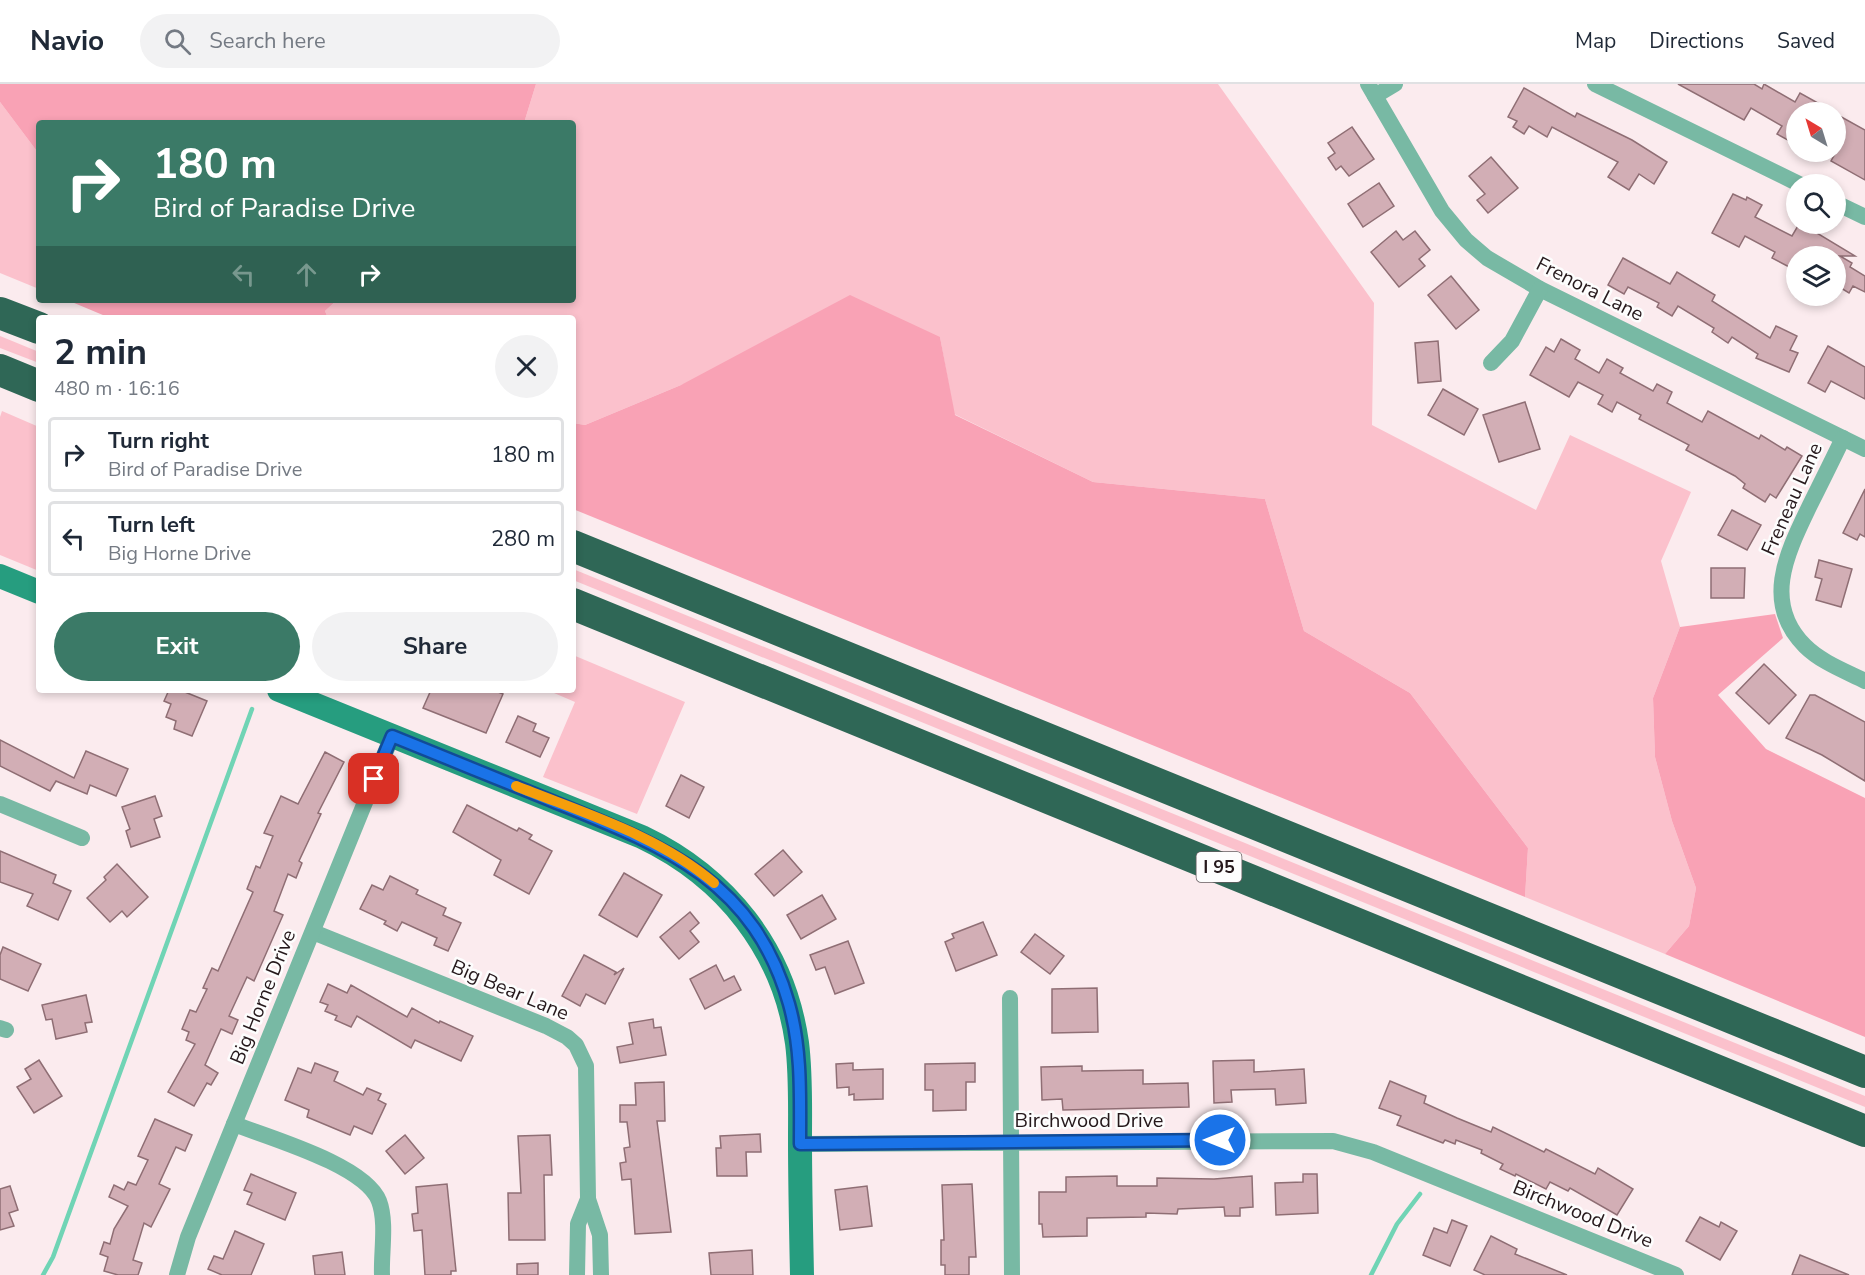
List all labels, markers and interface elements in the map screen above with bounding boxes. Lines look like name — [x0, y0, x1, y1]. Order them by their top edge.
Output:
search box — [140, 14, 560, 68]
text: Navio — [30, 22, 104, 60]
icon: search — [161, 25, 194, 58]
text: Search here — [209, 26, 326, 56]
text: Map — [1575, 27, 1616, 55]
text: Directions — [1649, 27, 1744, 55]
text: Saved — [1777, 27, 1835, 55]
north arrow — [1786, 102, 1846, 162]
map controls — [1786, 102, 1846, 306]
text: 180 m — [153, 136, 277, 193]
icon: right — [54, 144, 132, 222]
button: search — [1786, 174, 1846, 234]
text: Bird of Paradise Drive — [153, 190, 415, 227]
button: layers — [1786, 246, 1846, 306]
street label: Frenora Lane — [1532, 250, 1648, 328]
icon: left — [227, 258, 260, 291]
icon: ahead — [290, 258, 323, 291]
icon: right — [353, 258, 386, 291]
text: 2 min — [54, 328, 147, 377]
button: close — [495, 335, 558, 398]
text: 480 m · 16:16 — [54, 375, 180, 402]
text: Turn right — [108, 426, 209, 456]
icon: right — [57, 438, 90, 471]
street label: Freneau Lane — [1755, 438, 1829, 560]
text: 180 m — [491, 440, 555, 470]
text: Bird of Paradise Drive — [108, 456, 302, 483]
text: Turn left — [108, 510, 195, 540]
icon: left — [57, 522, 90, 555]
text: 280 m — [491, 524, 555, 554]
text: Big Horne Drive — [108, 540, 251, 567]
button: Exit — [54, 612, 300, 681]
button: Share — [312, 612, 558, 681]
pin — [348, 753, 399, 804]
icon: arrive — [357, 762, 390, 795]
road number: I 95 — [1196, 852, 1242, 882]
street label: Big Horne Drive — [224, 926, 302, 1068]
street label: Big Bear Lane — [447, 953, 573, 1027]
street label: Birchwood Drive — [1015, 1107, 1163, 1134]
position arrow — [1188, 1108, 1252, 1172]
street label: Birchwood Drive — [1509, 1174, 1657, 1254]

